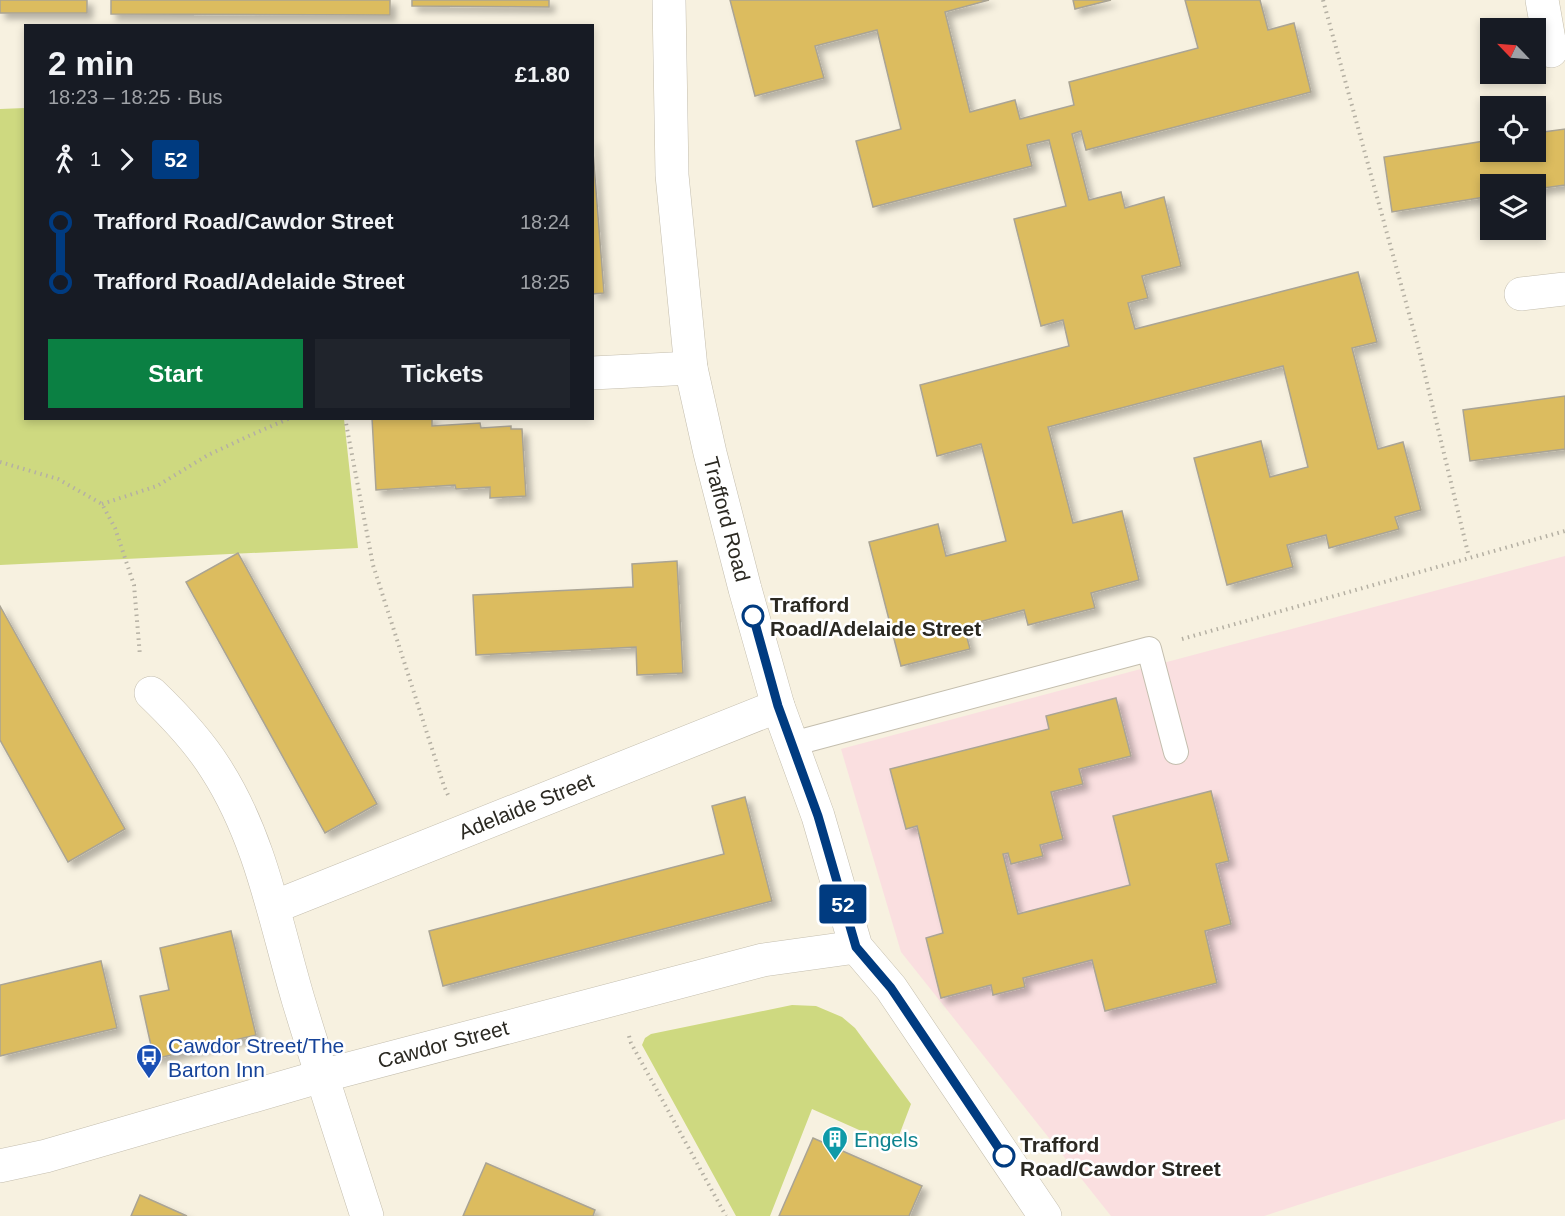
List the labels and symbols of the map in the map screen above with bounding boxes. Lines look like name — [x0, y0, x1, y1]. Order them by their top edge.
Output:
north arrow — [1480, 18, 1546, 84]
street label: Trafford Road — [699, 454, 755, 584]
place label: Trafford Road/Adelaide Street — [770, 593, 981, 640]
marker: Trafford Road/Adelaide Street — [742, 605, 764, 627]
street label: Adelaide Street — [455, 768, 597, 844]
line badge: 52 — [816, 884, 870, 924]
street label: Cawdor Street — [375, 1015, 511, 1072]
place label: Cawdor Street/The Barton Inn — [168, 1034, 344, 1081]
bus stop icon: Cawdor Street/The Barton Inn — [134, 1042, 164, 1080]
building icon: Engels — [820, 1124, 850, 1162]
place label: Engels — [854, 1128, 918, 1151]
place label: Trafford Road/Cawdor Street — [1020, 1133, 1221, 1180]
marker: Trafford Road/Cawdor Street — [993, 1145, 1015, 1167]

